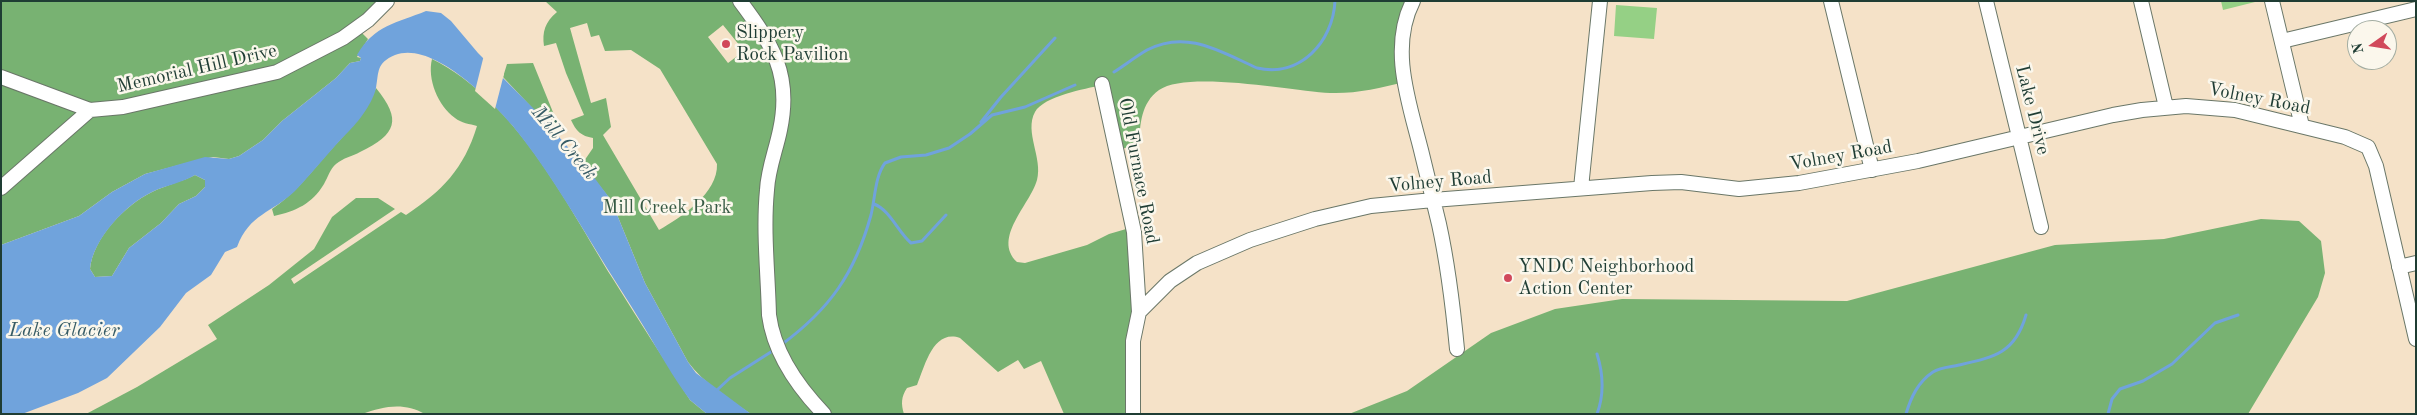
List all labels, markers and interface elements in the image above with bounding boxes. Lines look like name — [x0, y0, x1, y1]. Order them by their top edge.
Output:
north arrow — [2347, 20, 2397, 70]
place label: Slippery Rock Pavilion — [736, 22, 849, 66]
marker: Slippery Rock Pavilion — [720, 38, 732, 50]
street label: Memorial Hill Drive — [115, 40, 279, 98]
text: N — [2350, 41, 2366, 55]
street label: Lake Drive — [2010, 63, 2054, 157]
street label: Volney Road — [2206, 78, 2312, 120]
street label: Old Furnace Road — [1113, 96, 1163, 246]
water label: Mill Creek — [526, 101, 602, 185]
street label: Volney Road — [1788, 136, 1894, 176]
street label: Volney Road — [1387, 166, 1493, 198]
park label: Mill Creek Park — [603, 197, 731, 219]
place label: YNDC Neighborhood Action Center — [1518, 256, 1694, 300]
marker: YNDC Neighborhood Action Center — [1502, 272, 1514, 284]
water label: Lake Glacier — [8, 319, 120, 343]

